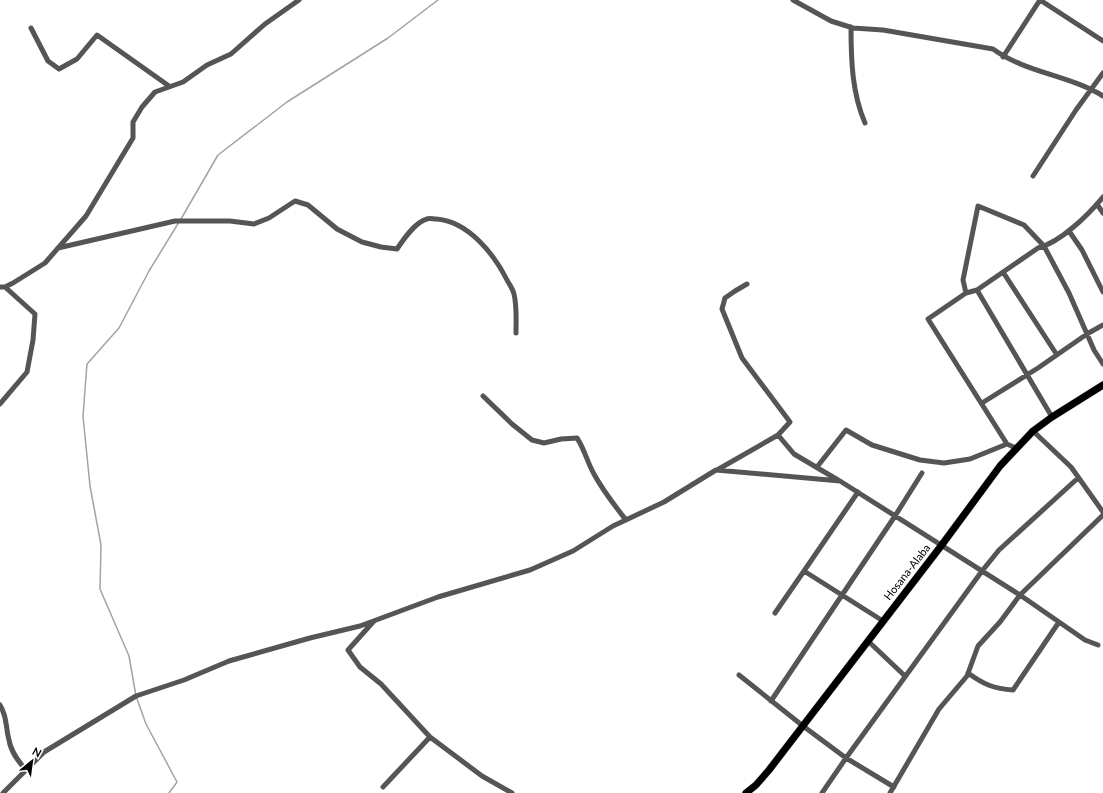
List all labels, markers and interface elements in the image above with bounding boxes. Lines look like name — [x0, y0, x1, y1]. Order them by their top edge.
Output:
street label: Hosana-Alaba — [881, 541, 933, 602]
north arrow — [12, 741, 52, 781]
text: N — [30, 744, 44, 760]

